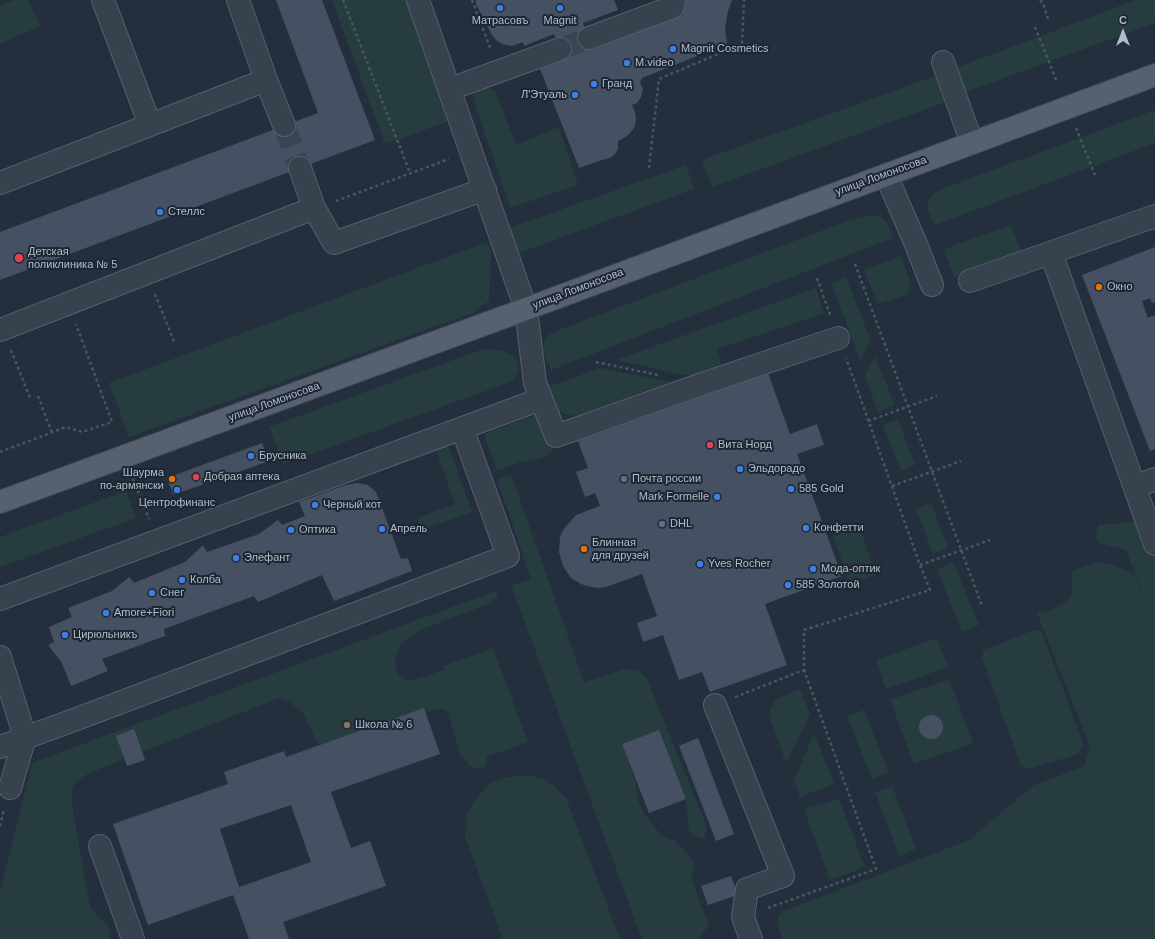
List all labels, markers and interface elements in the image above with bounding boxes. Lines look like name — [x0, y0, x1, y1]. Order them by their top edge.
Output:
marker: Матрасовъ — [495, 3, 505, 13]
marker: Magnit — [555, 3, 565, 13]
north arrow — [1103, 12, 1143, 52]
place label: Матрасовъ — [472, 14, 528, 28]
place label: Magnit — [543, 14, 577, 28]
text: С — [1119, 14, 1127, 26]
place label: Magnit Cosmetics — [681, 42, 768, 56]
marker: Magnit Cosmetics — [668, 44, 678, 54]
place label: M.video — [635, 56, 674, 70]
marker: M.video — [622, 58, 632, 68]
place label: Гранд — [602, 77, 632, 91]
marker: Гранд — [589, 79, 599, 89]
place label: Л'Этуаль — [521, 88, 567, 102]
marker: Л'Этуаль — [570, 90, 580, 100]
street label: улица Ломоносова — [834, 153, 928, 199]
place label: Стеллс — [168, 205, 205, 219]
marker: Стеллс — [155, 207, 165, 217]
place label: Детская поликлиника № 5 — [28, 245, 117, 271]
marker: Детская поликлиника № 5 — [13, 252, 25, 264]
street label: улица Ломоносова — [531, 266, 625, 312]
place label: Окно — [1107, 280, 1133, 294]
marker: Окно — [1094, 282, 1104, 292]
street label: улица Ломоносова — [227, 379, 321, 425]
place label: Вита Норд — [718, 438, 772, 452]
marker: Вита Норд — [705, 440, 715, 450]
place label: Брусника — [259, 449, 306, 463]
marker: Брусника — [246, 451, 256, 461]
place label: Эльдорадо — [748, 462, 805, 476]
marker: Эльдорадо — [735, 464, 745, 474]
place label: Шаурма по-армянски — [100, 466, 164, 492]
place label: Добрая аптека — [204, 470, 280, 484]
marker: Добрая аптека — [191, 472, 201, 482]
place label: Почта россии — [632, 472, 701, 486]
marker: Шаурма по-армянски — [167, 474, 177, 484]
marker: Почта россии — [619, 474, 629, 484]
place label: 585 Gold — [799, 482, 844, 496]
marker: 585 Gold — [786, 484, 796, 494]
marker: Центрофинанс — [172, 485, 182, 495]
place label: Mark Formelle — [639, 490, 709, 504]
marker: Mark Formelle — [712, 492, 722, 502]
place label: Центрофинанс — [139, 496, 215, 510]
place label: Черный кот — [323, 498, 382, 512]
marker: Черный кот — [310, 500, 320, 510]
place label: DHL — [670, 517, 692, 531]
marker: DHL — [657, 519, 667, 529]
place label: Конфетти — [814, 521, 864, 535]
place label: Апрель — [390, 522, 427, 536]
place label: Оптика — [299, 523, 336, 537]
marker: Конфетти — [801, 523, 811, 533]
marker: Апрель — [377, 524, 387, 534]
marker: Оптика — [286, 525, 296, 535]
place label: Блинная для друзей — [592, 536, 649, 562]
marker: Блинная для друзей — [579, 544, 589, 554]
place label: Элефант — [244, 551, 290, 565]
marker: Элефант — [231, 553, 241, 563]
place label: Yves Rocher — [708, 557, 770, 571]
marker: Yves Rocher — [695, 559, 705, 569]
place label: Мода-оптик — [821, 562, 880, 576]
marker: Мода-оптик — [808, 564, 818, 574]
place label: Колба — [190, 573, 221, 587]
marker: Колба — [177, 575, 187, 585]
place label: 585 Золотой — [796, 578, 860, 592]
marker: 585 Золотой — [783, 580, 793, 590]
place label: Снег — [160, 586, 184, 600]
marker: Снег — [147, 588, 157, 598]
place label: Amore+Fiori — [114, 606, 174, 620]
marker: Amore+Fiori — [101, 608, 111, 618]
place label: Цирюльникъ — [73, 628, 137, 642]
marker: Цирюльникъ — [60, 630, 70, 640]
place label: Школа № 6 — [355, 718, 412, 732]
marker: Школа № 6 — [342, 720, 352, 730]

